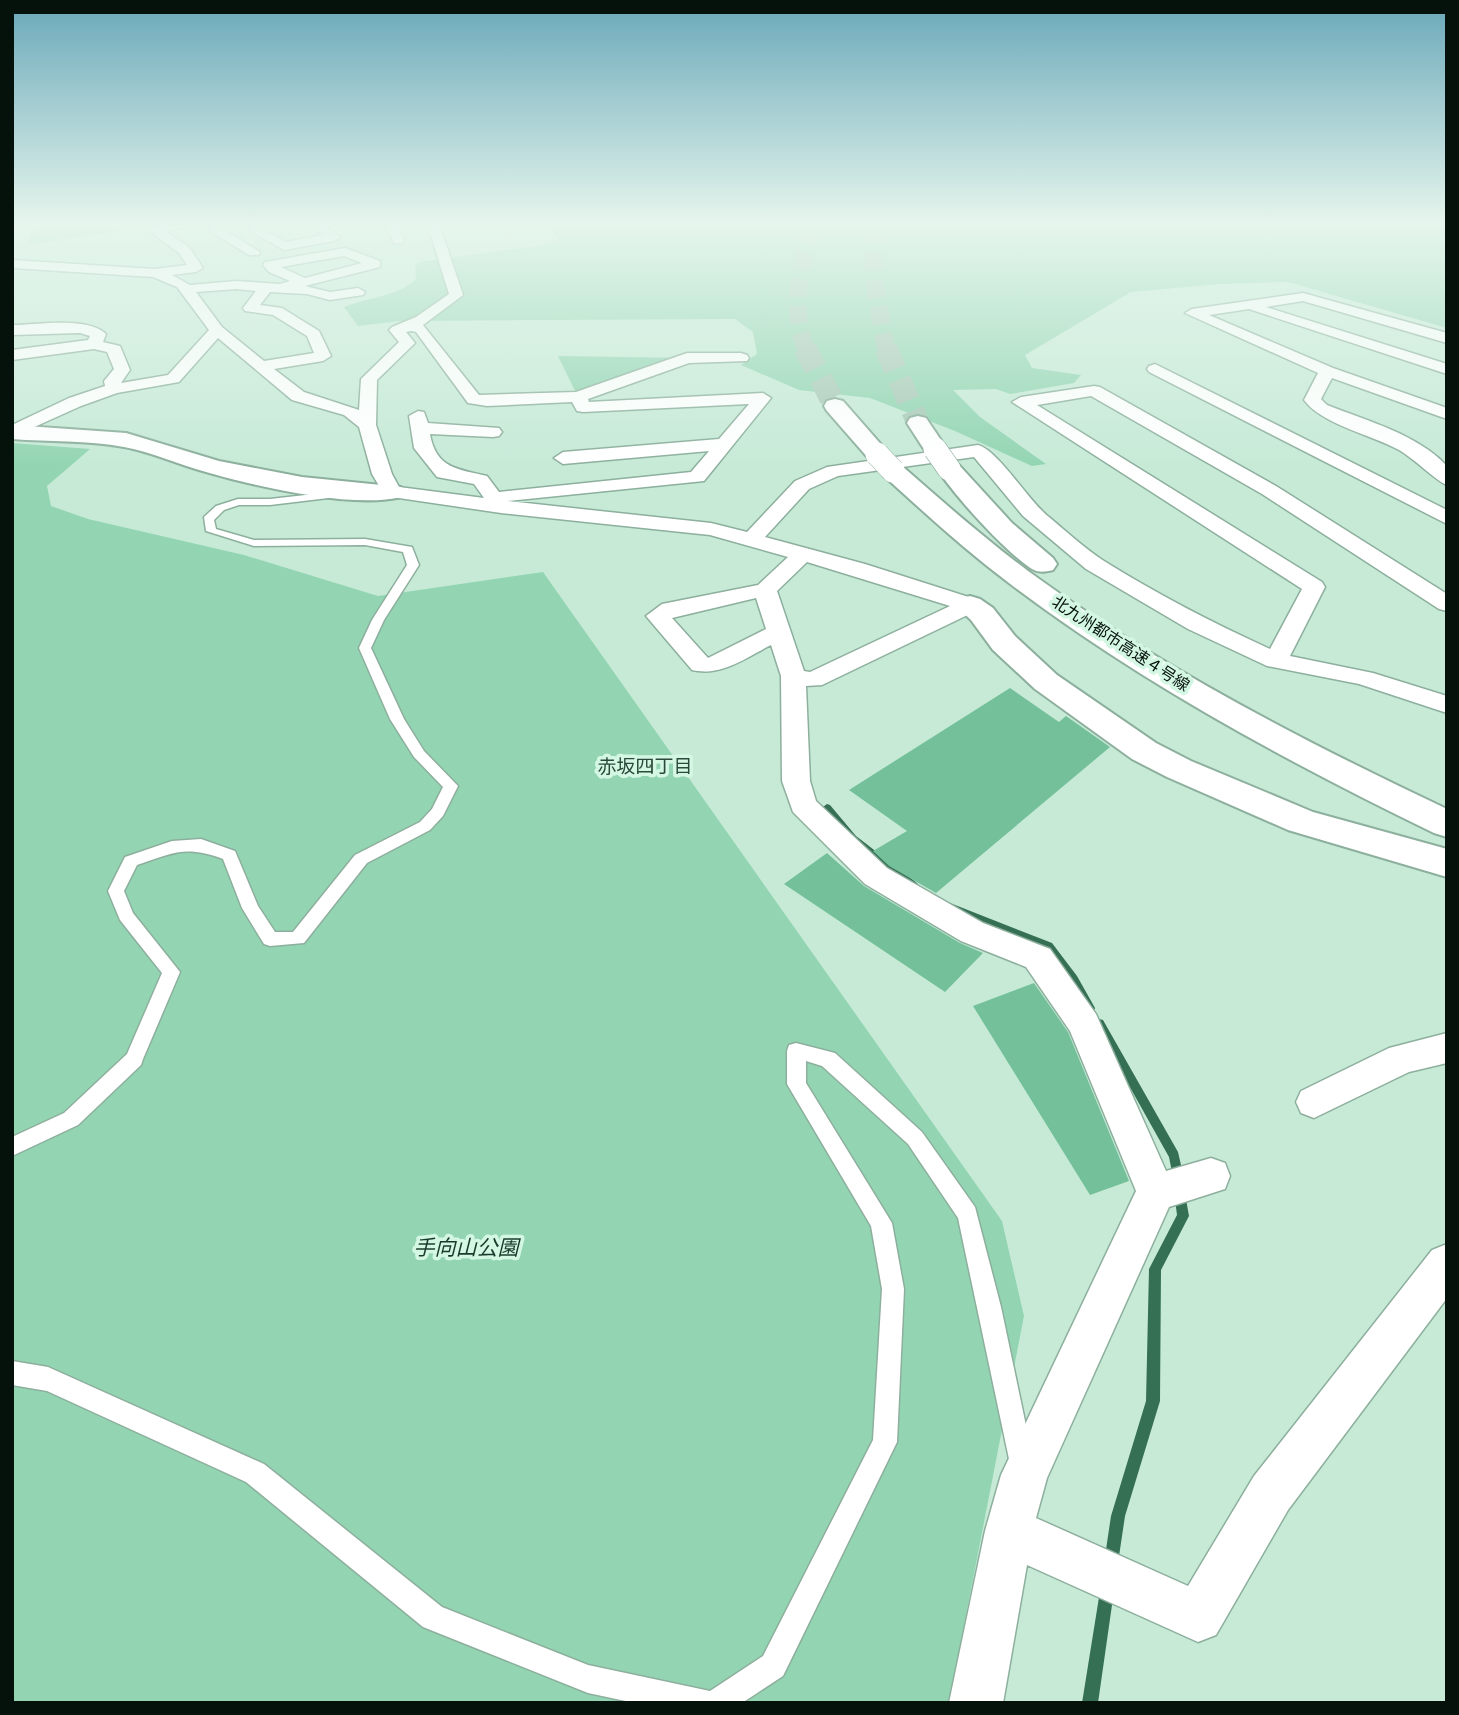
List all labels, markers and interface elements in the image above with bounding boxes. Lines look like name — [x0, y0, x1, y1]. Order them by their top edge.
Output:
street label: 北九州都市高速４号線 — [1048, 591, 1194, 695]
district label: 赤坂四丁目 — [597, 754, 693, 778]
park label: 手向山公園 — [414, 1233, 521, 1261]

